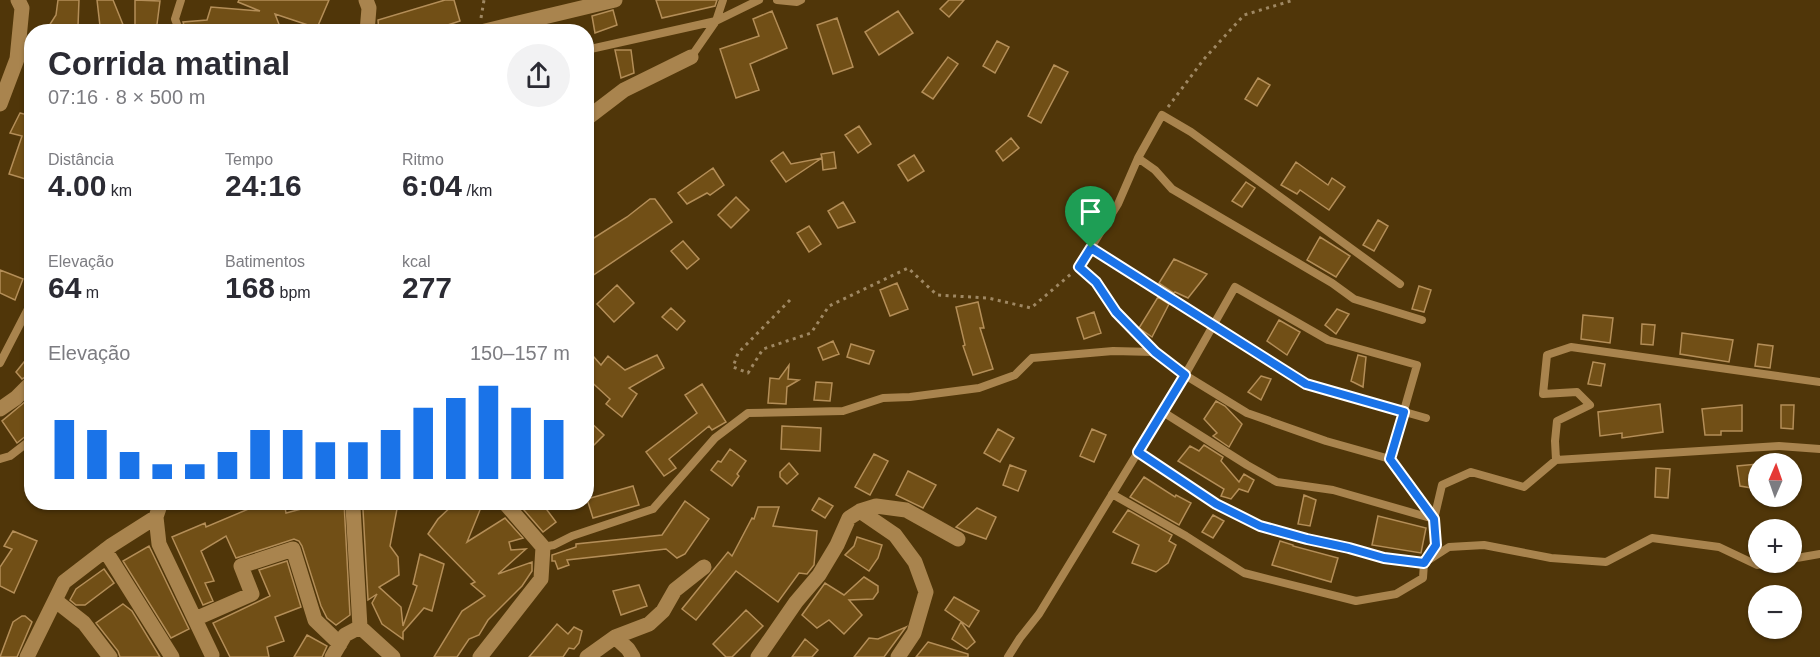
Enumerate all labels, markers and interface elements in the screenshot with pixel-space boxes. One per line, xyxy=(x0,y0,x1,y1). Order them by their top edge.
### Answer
button: share xyxy=(507,44,570,107)
text: Corrida matinal xyxy=(48,45,290,82)
text: 07:16 · 8 × 500 m xyxy=(48,86,205,108)
text: Distância xyxy=(48,151,114,168)
text: Tempo xyxy=(225,151,273,168)
text: Ritmo xyxy=(402,151,444,168)
text: 4.00 xyxy=(48,169,106,202)
text: 24:16 xyxy=(225,169,302,202)
text: 6:04 xyxy=(402,169,462,202)
text: km xyxy=(106,182,132,199)
text: /km xyxy=(462,182,492,199)
pin xyxy=(1065,186,1116,248)
icon: arrive xyxy=(1074,195,1107,228)
text: Elevação xyxy=(48,253,114,270)
text: Batimentos xyxy=(225,253,305,270)
text: kcal xyxy=(402,253,430,270)
text: 64 xyxy=(48,271,81,304)
text: 168 xyxy=(225,271,275,304)
text: 277 xyxy=(402,271,452,304)
text: m xyxy=(81,284,99,301)
text: bpm xyxy=(275,284,311,301)
text: Elevação xyxy=(48,342,130,364)
text: 150–157 m xyxy=(470,342,570,364)
north arrow xyxy=(1748,453,1802,507)
map controls xyxy=(1748,453,1802,639)
button: + xyxy=(1748,519,1802,573)
button: − xyxy=(1748,585,1802,639)

